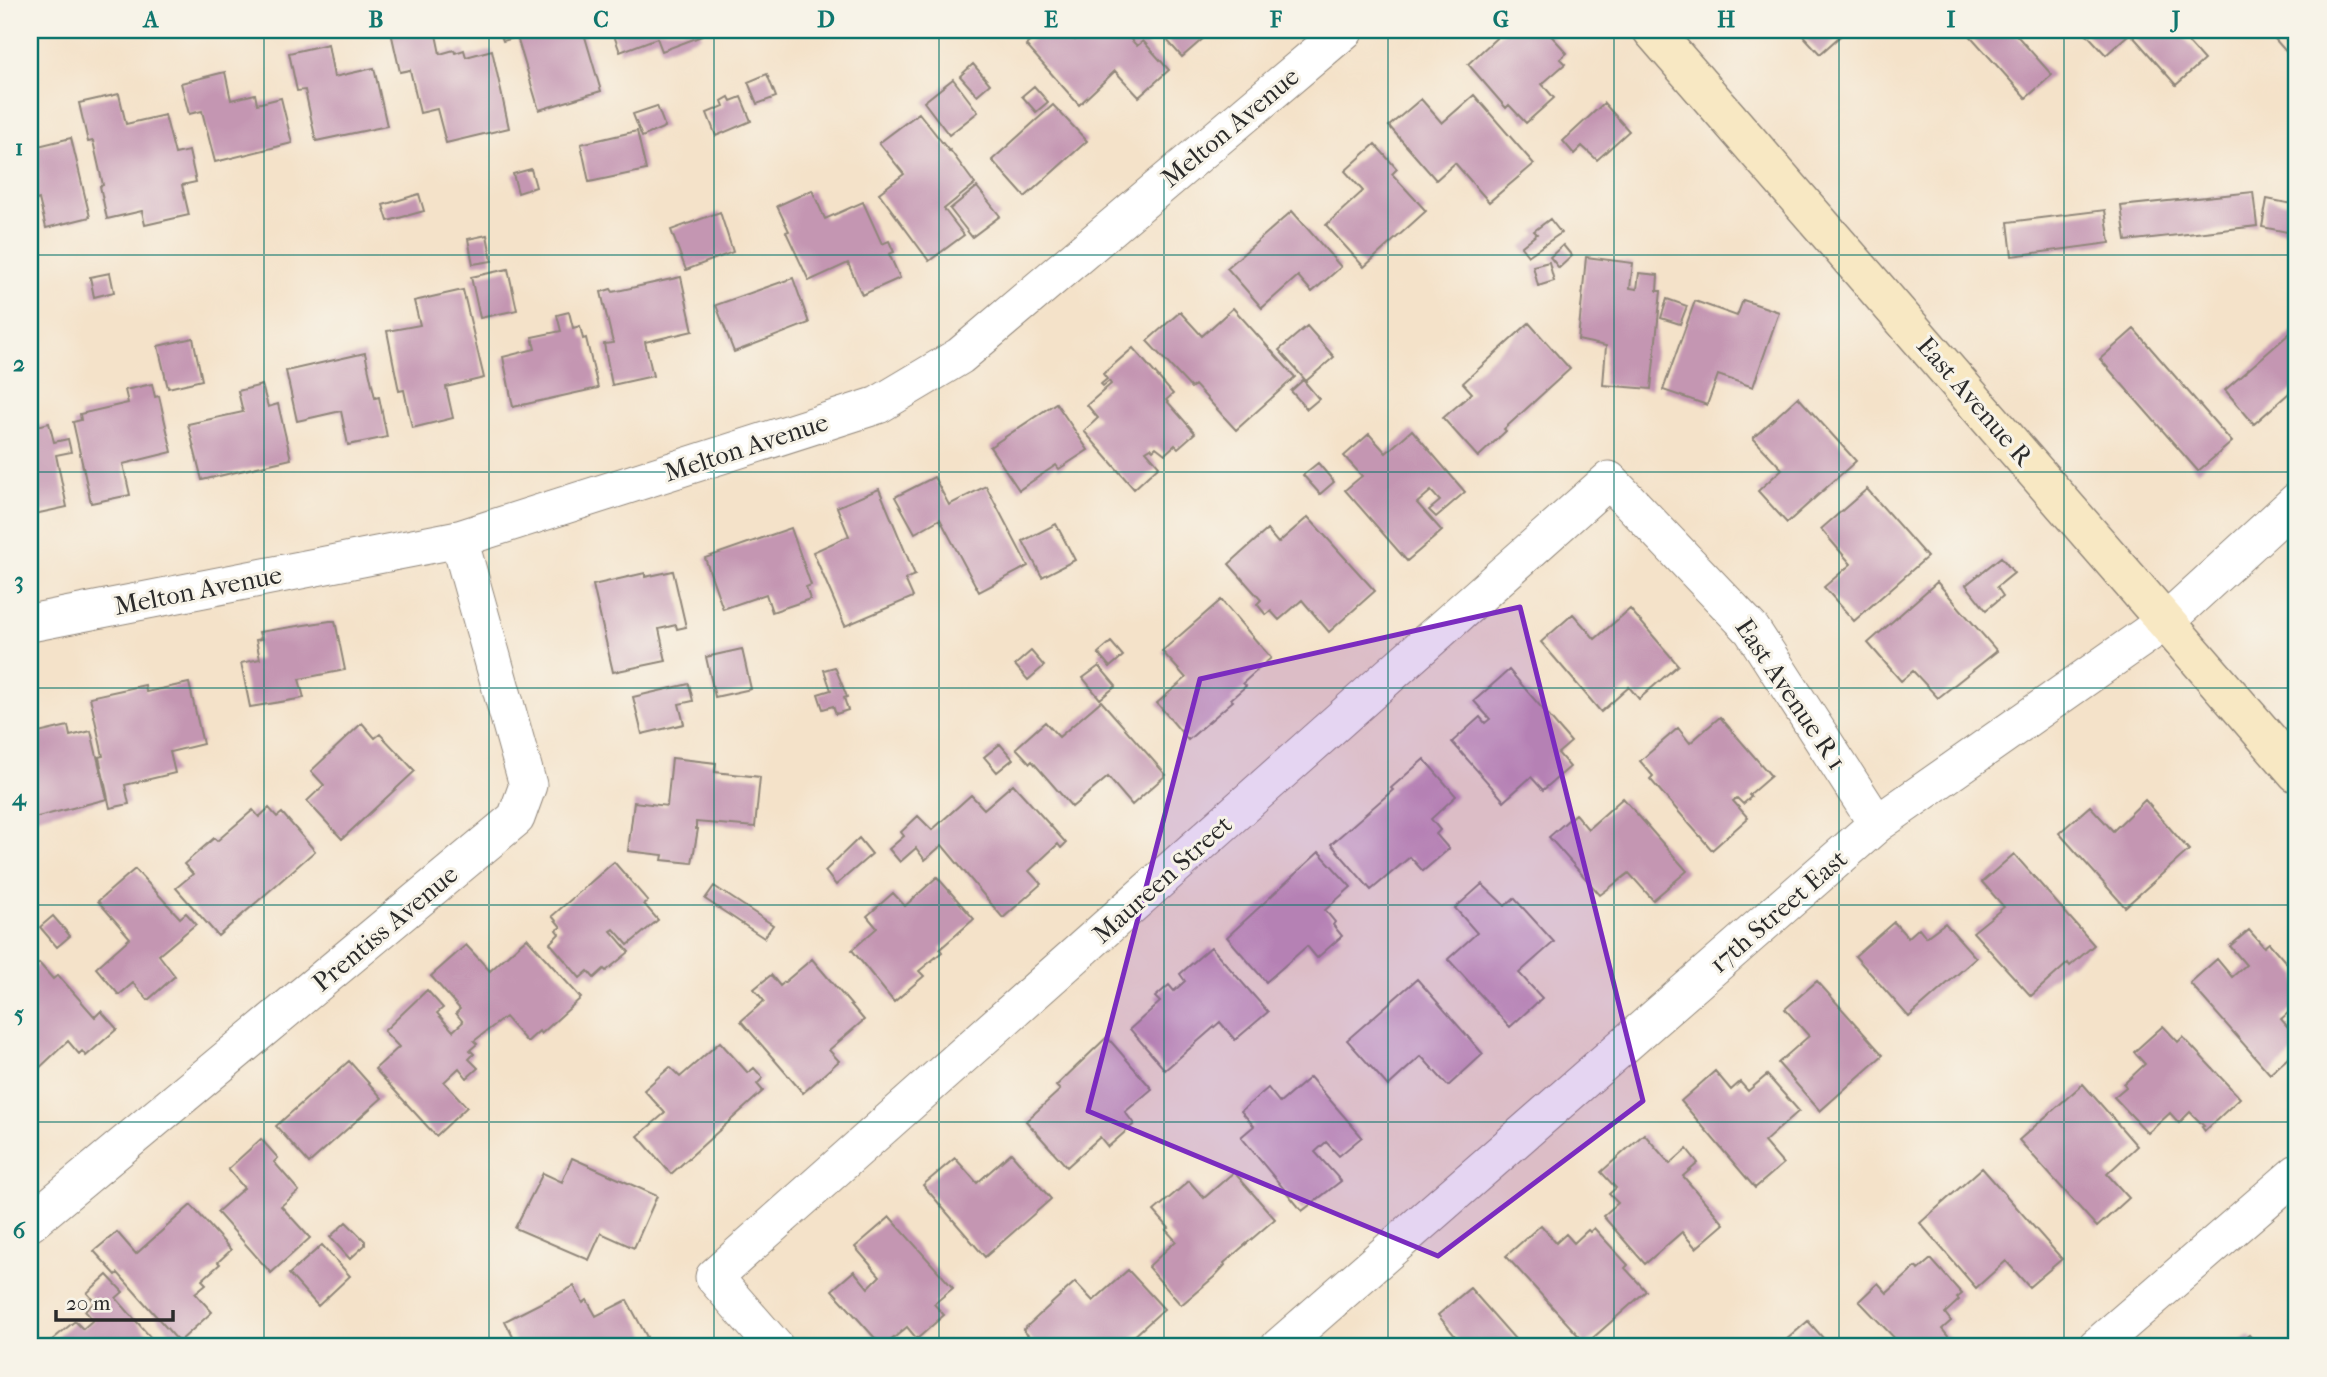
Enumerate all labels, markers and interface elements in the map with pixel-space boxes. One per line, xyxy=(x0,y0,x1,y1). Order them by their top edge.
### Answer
text: A xyxy=(142,6,160,33)
text: B xyxy=(369,6,384,33)
text: C xyxy=(593,6,609,33)
text: D xyxy=(817,6,835,33)
text: E xyxy=(1044,6,1058,33)
text: F xyxy=(1269,6,1283,33)
text: G xyxy=(1493,6,1509,33)
text: H xyxy=(1717,6,1735,33)
text: I xyxy=(1947,6,1956,33)
text: J xyxy=(2170,6,2181,33)
street label: Melton Avenue xyxy=(1155,61,1306,194)
text: 1 xyxy=(15,134,23,161)
street label: East Avenue R xyxy=(1910,331,2040,473)
text: 2 xyxy=(13,350,25,377)
street label: Melton Avenue xyxy=(660,406,832,489)
street label: Melton Avenue xyxy=(112,559,285,622)
text: 3 xyxy=(14,567,24,594)
street label: East Avenue R 1 xyxy=(1729,613,1853,776)
text: 4 xyxy=(11,784,27,811)
street label: Maureen Street xyxy=(1086,808,1239,950)
street label: 17th Street East xyxy=(1703,843,1854,980)
street label: Prentiss Avenue xyxy=(306,859,464,998)
text: 5 xyxy=(14,1000,24,1027)
text: 6 xyxy=(13,1217,26,1244)
scale bar xyxy=(56,1279,173,1323)
text: 20 m xyxy=(66,1291,111,1315)

